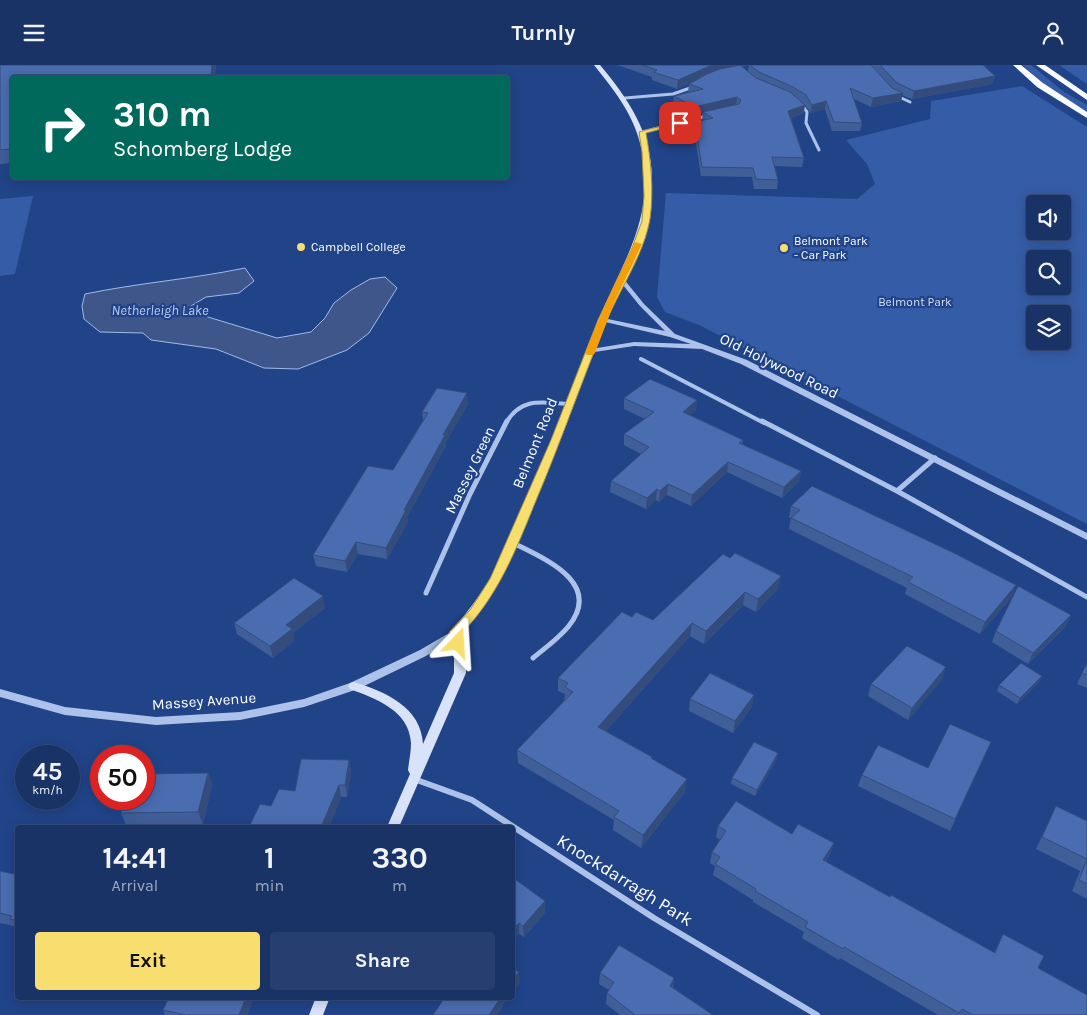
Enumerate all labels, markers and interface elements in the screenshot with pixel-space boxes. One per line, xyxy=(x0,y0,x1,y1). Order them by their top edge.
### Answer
icon: menu xyxy=(20,19,48,47)
icon: person xyxy=(1039,19,1067,47)
text: Turnly xyxy=(512,20,575,46)
text: 310 m xyxy=(113,94,211,135)
icon: right xyxy=(30,95,95,160)
pin xyxy=(659,102,701,144)
icon: arrive xyxy=(666,109,694,137)
text: Schomberg Lodge xyxy=(113,136,292,162)
map controls xyxy=(1026,195,1071,350)
button: sound xyxy=(1026,195,1071,240)
place label: Belmont Park - Car Park xyxy=(794,234,868,262)
place label: Campbell College xyxy=(311,240,406,254)
marker: Campbell College xyxy=(295,241,307,253)
marker: Belmont Park - Car Park xyxy=(778,242,790,254)
button: search xyxy=(1026,250,1071,295)
park label: Belmont Park xyxy=(878,295,952,309)
water label: Netherleigh Lake xyxy=(112,302,209,319)
button: layers xyxy=(1026,305,1071,350)
street label: Old Holywood Road xyxy=(717,329,841,403)
street label: Belmont Road xyxy=(509,395,561,491)
street label: Massey Green xyxy=(441,424,499,516)
position arrow xyxy=(431,616,483,668)
street label: Massey Avenue xyxy=(151,688,257,714)
speed limit sign: 50 xyxy=(90,745,155,810)
text: 45 xyxy=(33,757,62,786)
text: km/h xyxy=(32,783,63,797)
street label: Knockdarragh Park xyxy=(553,829,697,931)
text: 14:41 xyxy=(102,840,167,876)
text: 1 xyxy=(264,840,275,876)
text: 330 xyxy=(371,840,428,876)
text: Arrival xyxy=(111,876,158,895)
text: min xyxy=(255,876,284,895)
text: m xyxy=(392,876,407,895)
button: Exit xyxy=(35,932,260,990)
button: Share xyxy=(270,932,495,990)

